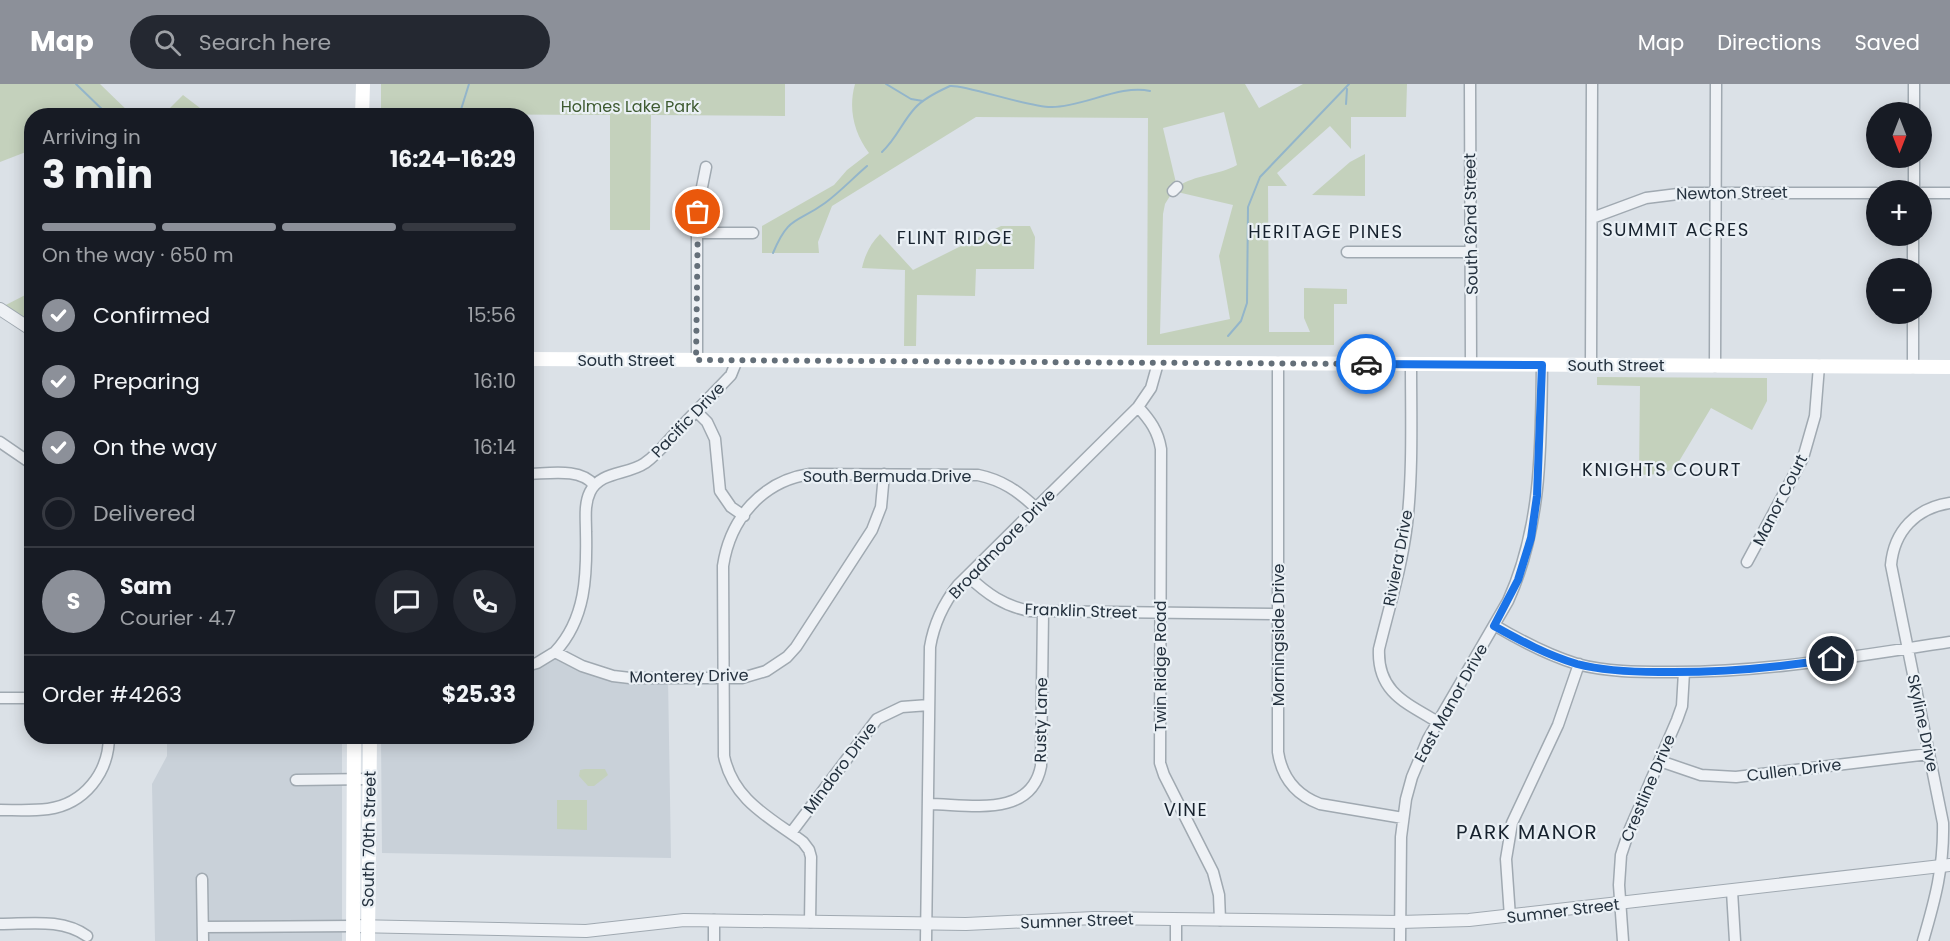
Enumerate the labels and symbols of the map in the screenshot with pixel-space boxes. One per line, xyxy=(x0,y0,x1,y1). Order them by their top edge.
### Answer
park label: Holmes Lake Park xyxy=(561,95,700,118)
north arrow xyxy=(1866,102,1932,168)
street label: South 62nd Street xyxy=(1458,153,1484,295)
street label: Newton Street xyxy=(1676,181,1788,205)
pin xyxy=(672,186,723,237)
district label: SUMMIT ACRES xyxy=(1602,217,1750,242)
district label: HERITAGE PINES xyxy=(1248,219,1404,244)
district label: FLINT RIDGE xyxy=(897,225,1013,250)
courier xyxy=(1336,334,1396,394)
street label: South Street xyxy=(577,349,675,372)
street label: South Street xyxy=(1567,354,1665,377)
street label: Pacific Drive xyxy=(646,377,730,463)
street label: Manor Court xyxy=(1747,450,1813,550)
district label: KNIGHTS COURT xyxy=(1582,457,1742,482)
street label: South Bermuda Drive xyxy=(803,465,971,488)
street label: Broadmoore Drive xyxy=(943,484,1061,604)
street label: Riviera Drive xyxy=(1377,508,1419,608)
street label: Morningside Drive xyxy=(1267,564,1290,706)
street label: Franklin Street xyxy=(1024,598,1138,624)
street label: Twin Ridge Road xyxy=(1149,600,1172,732)
pin xyxy=(1806,633,1857,684)
street label: East Manor Drive xyxy=(1409,639,1493,767)
street label: Monterey Drive xyxy=(629,663,749,689)
street label: Skyline Drive xyxy=(1901,672,1945,774)
street label: Rusty Lane xyxy=(1029,677,1053,763)
street label: Mindoro Drive xyxy=(798,717,882,819)
street label: Crestline Drive xyxy=(1615,731,1681,845)
street label: Cullen Drive xyxy=(1745,753,1843,787)
street label: South 70th Street xyxy=(356,771,382,907)
district label: VINE xyxy=(1164,797,1208,822)
district label: PARK MANOR xyxy=(1456,818,1598,846)
street label: Sumner Street xyxy=(1505,893,1621,929)
street label: Sumner Street xyxy=(1020,908,1134,934)

